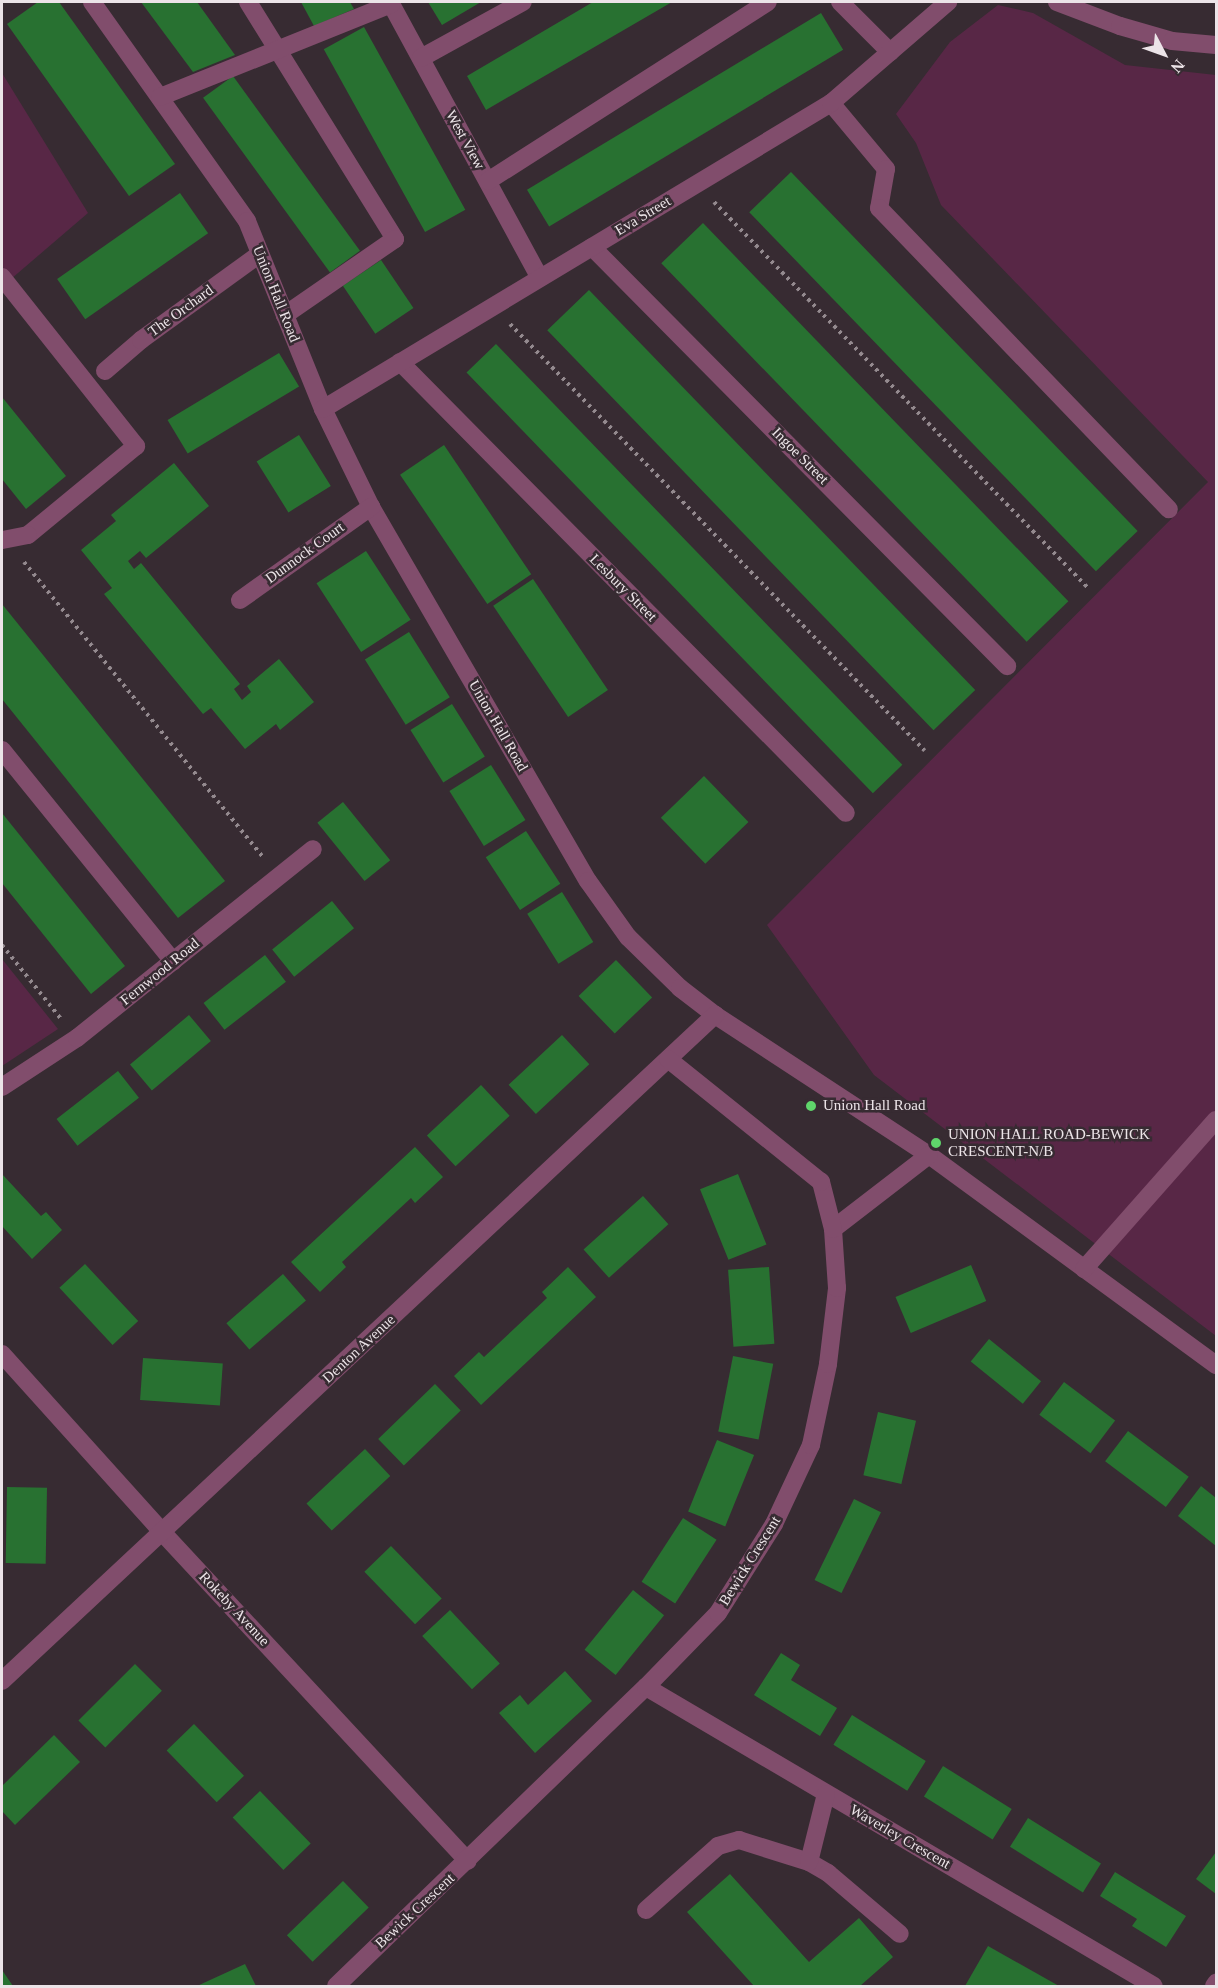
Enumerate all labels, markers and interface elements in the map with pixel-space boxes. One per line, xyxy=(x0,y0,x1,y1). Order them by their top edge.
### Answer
north arrow xyxy=(1134,24,1194,84)
text: N xyxy=(1168,56,1188,76)
street label: West View xyxy=(441,107,489,173)
street label: Eva Street xyxy=(612,192,674,240)
street label: Union Hall Road xyxy=(248,243,304,345)
street label: The Orchard xyxy=(145,281,217,341)
street label: Ingoe Street xyxy=(768,424,832,488)
street label: Dunnock Court xyxy=(262,518,348,588)
street label: Lesbury Street xyxy=(586,551,660,625)
street label: Union Hall Road xyxy=(465,677,531,775)
street label: Fernwood Road xyxy=(117,935,203,1009)
place label: Union Hall Road xyxy=(823,1097,925,1115)
marker: Union Hall Road xyxy=(804,1099,818,1113)
place label: UNION HALL ROAD-BEWICK CRESCENT-N/B xyxy=(948,1125,1150,1160)
marker: UNION HALL ROAD-BEWICK CRESCENT-N/B xyxy=(929,1136,943,1150)
street label: Denton Avenue xyxy=(319,1311,399,1387)
street label: Bewick Crescent xyxy=(715,1513,785,1609)
street label: Rokeby Avenue xyxy=(195,1568,273,1650)
street label: Waverley Crescent xyxy=(846,1801,954,1873)
street label: Bewick Crescent xyxy=(372,1870,458,1952)

